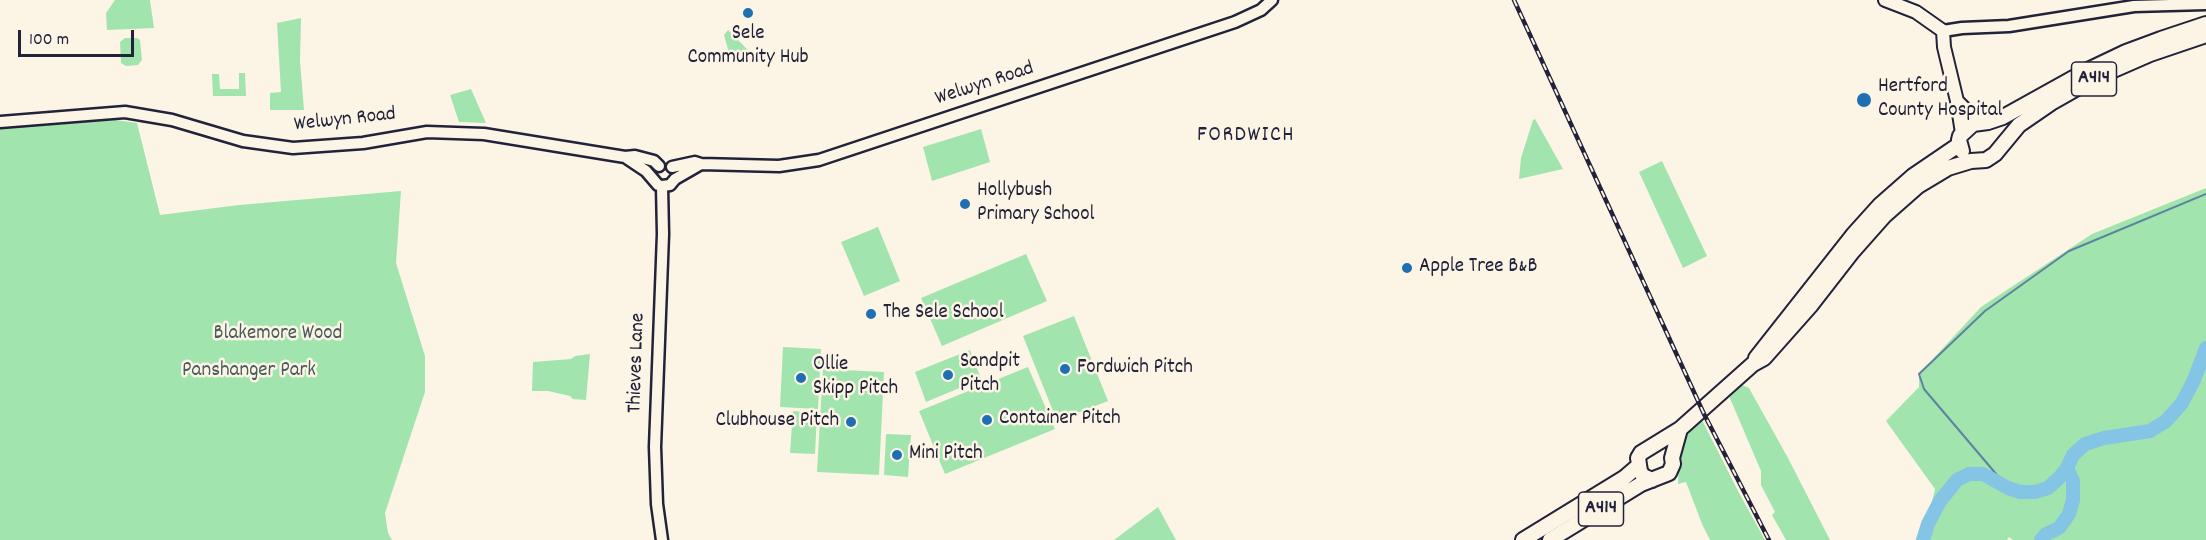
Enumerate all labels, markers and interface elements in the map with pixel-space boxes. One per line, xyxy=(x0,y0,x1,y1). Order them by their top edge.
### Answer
marker: Sele Community Hub xyxy=(741,6,755,20)
scale bar xyxy=(21,18,136,56)
place label: Sele Community Hub xyxy=(687,22,809,72)
text: 100 m xyxy=(29,28,69,53)
street label: Welwyn Road xyxy=(933,57,1037,113)
road number: A414 xyxy=(2072,62,2116,96)
place label: Hertford County Hospital xyxy=(1878,75,2003,125)
marker: Hertford County Hospital xyxy=(1855,91,1873,109)
street label: Welwyn Road xyxy=(293,103,397,139)
district label: FORDWICH xyxy=(1197,124,1295,150)
place label: Hollybush Primary School xyxy=(977,179,1095,229)
marker: Hollybush Primary School xyxy=(958,197,972,211)
place label: Apple Tree B&B xyxy=(1419,255,1538,281)
marker: Apple Tree B&B xyxy=(1400,261,1414,275)
place label: The Sele School xyxy=(883,301,1004,327)
marker: The Sele School xyxy=(864,307,878,321)
street label: Thieves Lane xyxy=(624,313,652,413)
park label: Blakemore Wood xyxy=(214,322,342,348)
place label: Sandpit Pitch xyxy=(960,350,1020,400)
place label: Ollie Skipp Pitch xyxy=(813,353,898,403)
place label: Fordwich Pitch xyxy=(1077,356,1193,382)
park label: Panshanger Park xyxy=(182,359,316,385)
marker: Fordwich Pitch xyxy=(1058,362,1072,376)
marker: Sandpit Pitch xyxy=(941,368,955,382)
marker: Ollie Skipp Pitch xyxy=(794,371,808,385)
place label: Container Pitch xyxy=(999,407,1121,433)
place label: Clubhouse Pitch xyxy=(715,409,839,435)
marker: Container Pitch xyxy=(980,413,994,427)
marker: Clubhouse Pitch xyxy=(844,415,858,429)
place label: Mini Pitch xyxy=(909,442,983,468)
marker: Mini Pitch xyxy=(890,448,904,462)
road number: A414 xyxy=(1578,492,1624,526)

